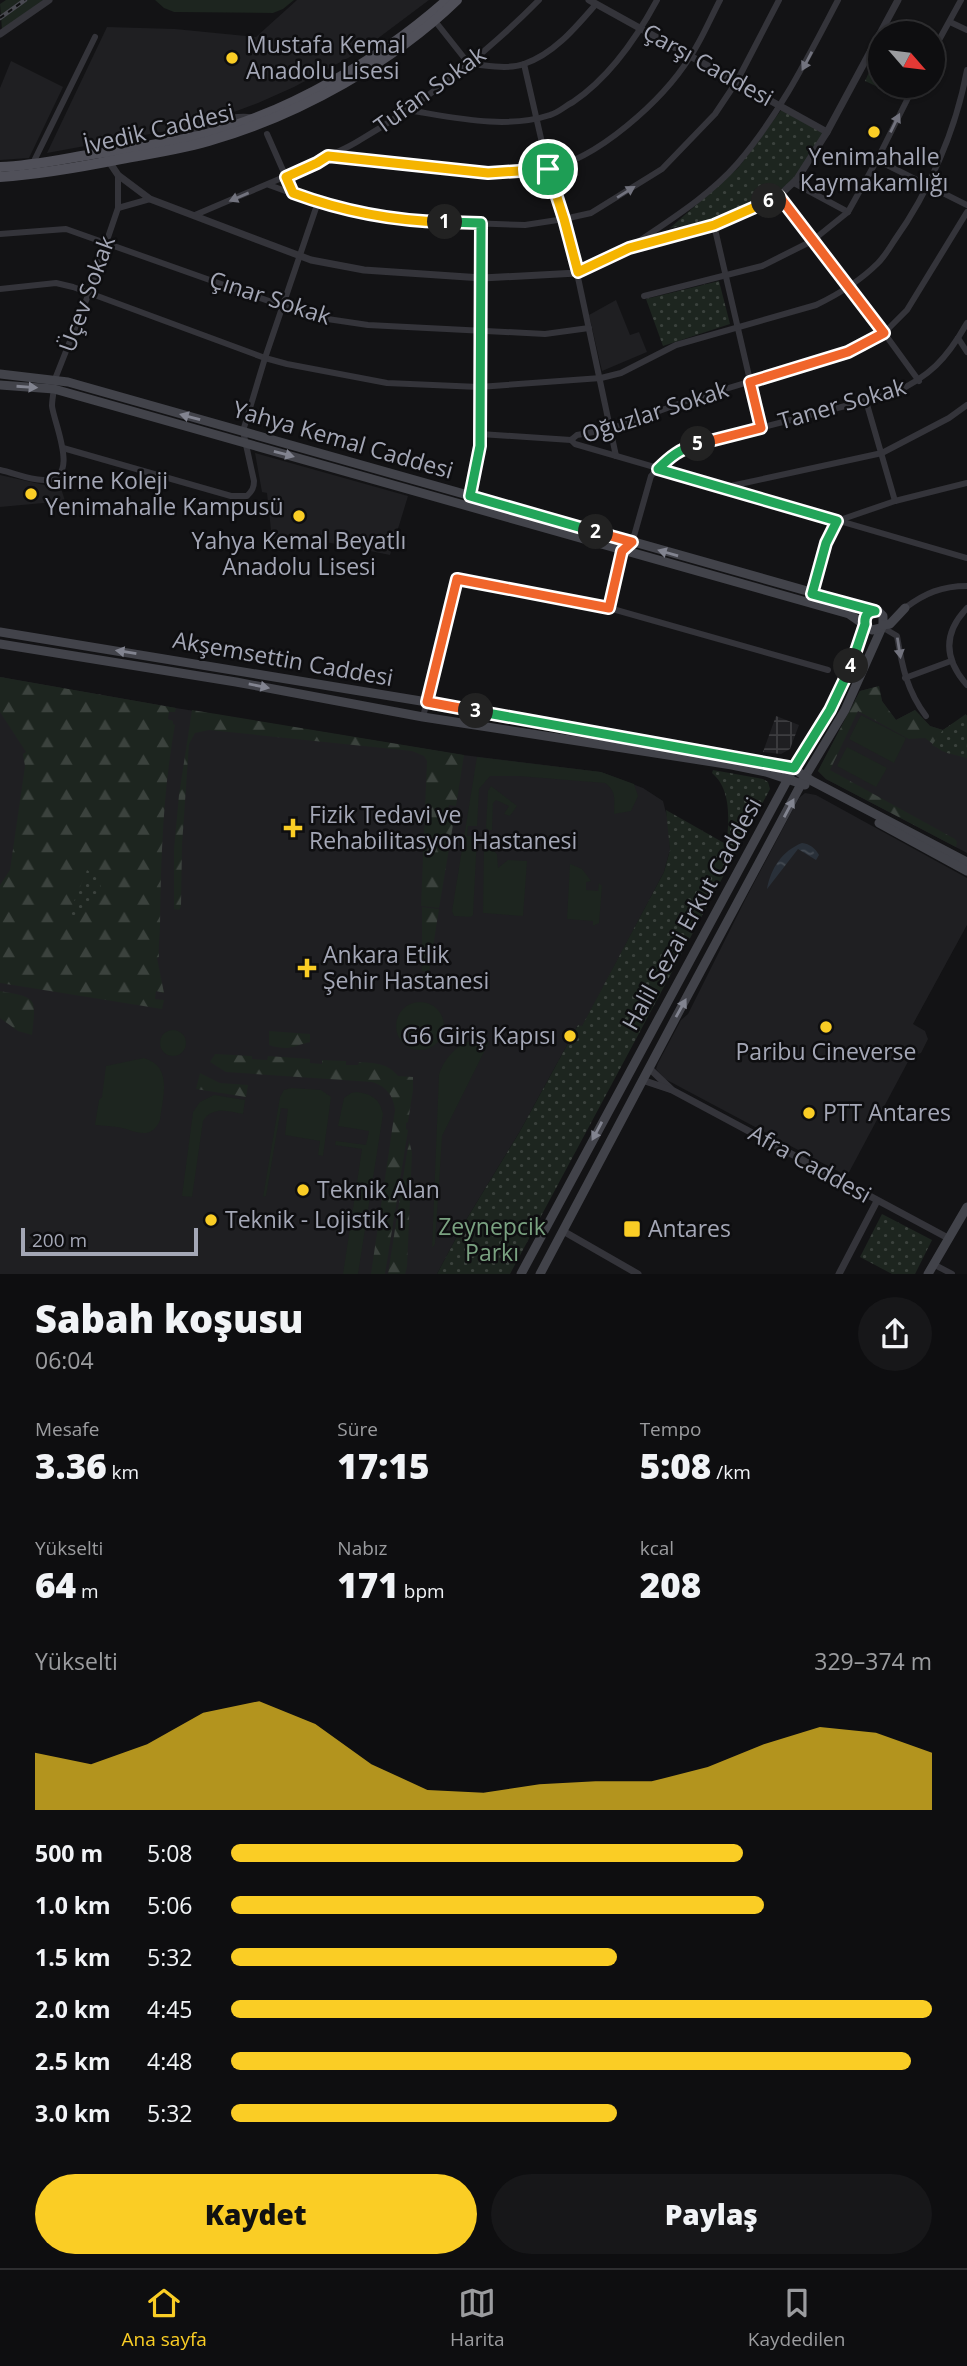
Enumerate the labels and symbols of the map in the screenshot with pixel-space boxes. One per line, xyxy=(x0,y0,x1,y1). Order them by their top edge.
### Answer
street label: Çarşı Caddesi xyxy=(638,15,779,113)
north arrow xyxy=(868,21,945,98)
place label: Mustafa Kemal Anadolu Lisesi xyxy=(246,28,406,86)
street label: Tufan Sokak xyxy=(367,38,492,141)
marker: Mustafa Kemal Anadolu Lisesi xyxy=(224,50,240,66)
one-way arrow xyxy=(801,51,813,71)
street label: İvedik Caddesi xyxy=(80,95,237,161)
one-way arrow xyxy=(890,113,901,133)
marker: Yenimahalle Kaymakamlığı xyxy=(866,124,882,140)
pin xyxy=(518,139,578,199)
place label: Yenimahalle Kaymakamlığı xyxy=(800,140,948,198)
pin: 6 xyxy=(752,184,786,218)
one-way arrow xyxy=(616,185,635,198)
one-way arrow xyxy=(229,192,250,203)
pin: 1 xyxy=(428,204,462,240)
street label: Üçev Sokak xyxy=(50,231,122,356)
street label: Çınar Sokak xyxy=(205,262,335,332)
street label: Taner Sokak xyxy=(774,370,909,437)
street label: Oğuzlar Sokak xyxy=(577,372,732,450)
one-way arrow xyxy=(16,382,38,393)
street label: Yahya Kemal Caddesi xyxy=(229,392,457,486)
one-way arrow xyxy=(179,411,201,422)
pin: 5 xyxy=(680,426,716,462)
one-way arrow xyxy=(274,449,296,460)
place label: Girne Koleji Yenimahalle Kampusü xyxy=(45,464,284,522)
marker: Girne Koleji Yenimahalle Kampusü xyxy=(23,486,39,502)
marker: Yahya Kemal Beyatlı Anadolu Lisesi xyxy=(291,508,307,524)
pin: 2 xyxy=(578,514,614,550)
place label: Yahya Kemal Beyatlı Anadolu Lisesi xyxy=(192,524,406,582)
one-way arrow xyxy=(657,547,678,557)
street label: Akşemsettin Caddesi xyxy=(171,623,396,693)
one-way arrow xyxy=(894,637,905,659)
one-way arrow xyxy=(115,646,137,657)
pin: 4 xyxy=(834,648,868,684)
one-way arrow xyxy=(248,681,270,692)
pin: 3 xyxy=(458,694,494,728)
street label: Halil Sezai Erkut Caddesi xyxy=(614,791,769,1036)
place label: Fizik Tedavi ve Rehabilitasyon Hastanesi xyxy=(309,798,577,856)
one-way arrow xyxy=(783,798,795,818)
marker: Fizik Tedavi ve Rehabilitasyon Hastanesi xyxy=(283,818,303,838)
place label: Ankara Etlik Şehir Hastanesi xyxy=(323,938,489,996)
marker: Ankara Etlik Şehir Hastanesi xyxy=(297,958,317,978)
one-way arrow xyxy=(675,998,687,1018)
place label: G6 Giriş Kapısı xyxy=(402,1019,556,1051)
marker: Paribu Cineverse xyxy=(818,1019,834,1035)
marker: G6 Giriş Kapısı xyxy=(562,1028,578,1044)
place label: Paribu Cineverse xyxy=(736,1035,916,1067)
place label: PTT Antares xyxy=(823,1096,951,1128)
marker: PTT Antares xyxy=(801,1105,817,1121)
street label: Afra Caddesi xyxy=(743,1116,878,1210)
one-way arrow xyxy=(591,1121,603,1141)
place label: Teknik Alan xyxy=(317,1173,440,1205)
marker: Teknik Alan xyxy=(295,1182,311,1198)
place label: Teknik - Lojistik 1 xyxy=(225,1203,408,1235)
park label: Zeynepcik Parkı xyxy=(438,1210,546,1268)
marker: Teknik - Lojistik 1 xyxy=(203,1212,219,1228)
place label: Antares xyxy=(648,1212,731,1244)
marker: Antares xyxy=(622,1219,642,1239)
scale bar xyxy=(21,1225,198,1257)

